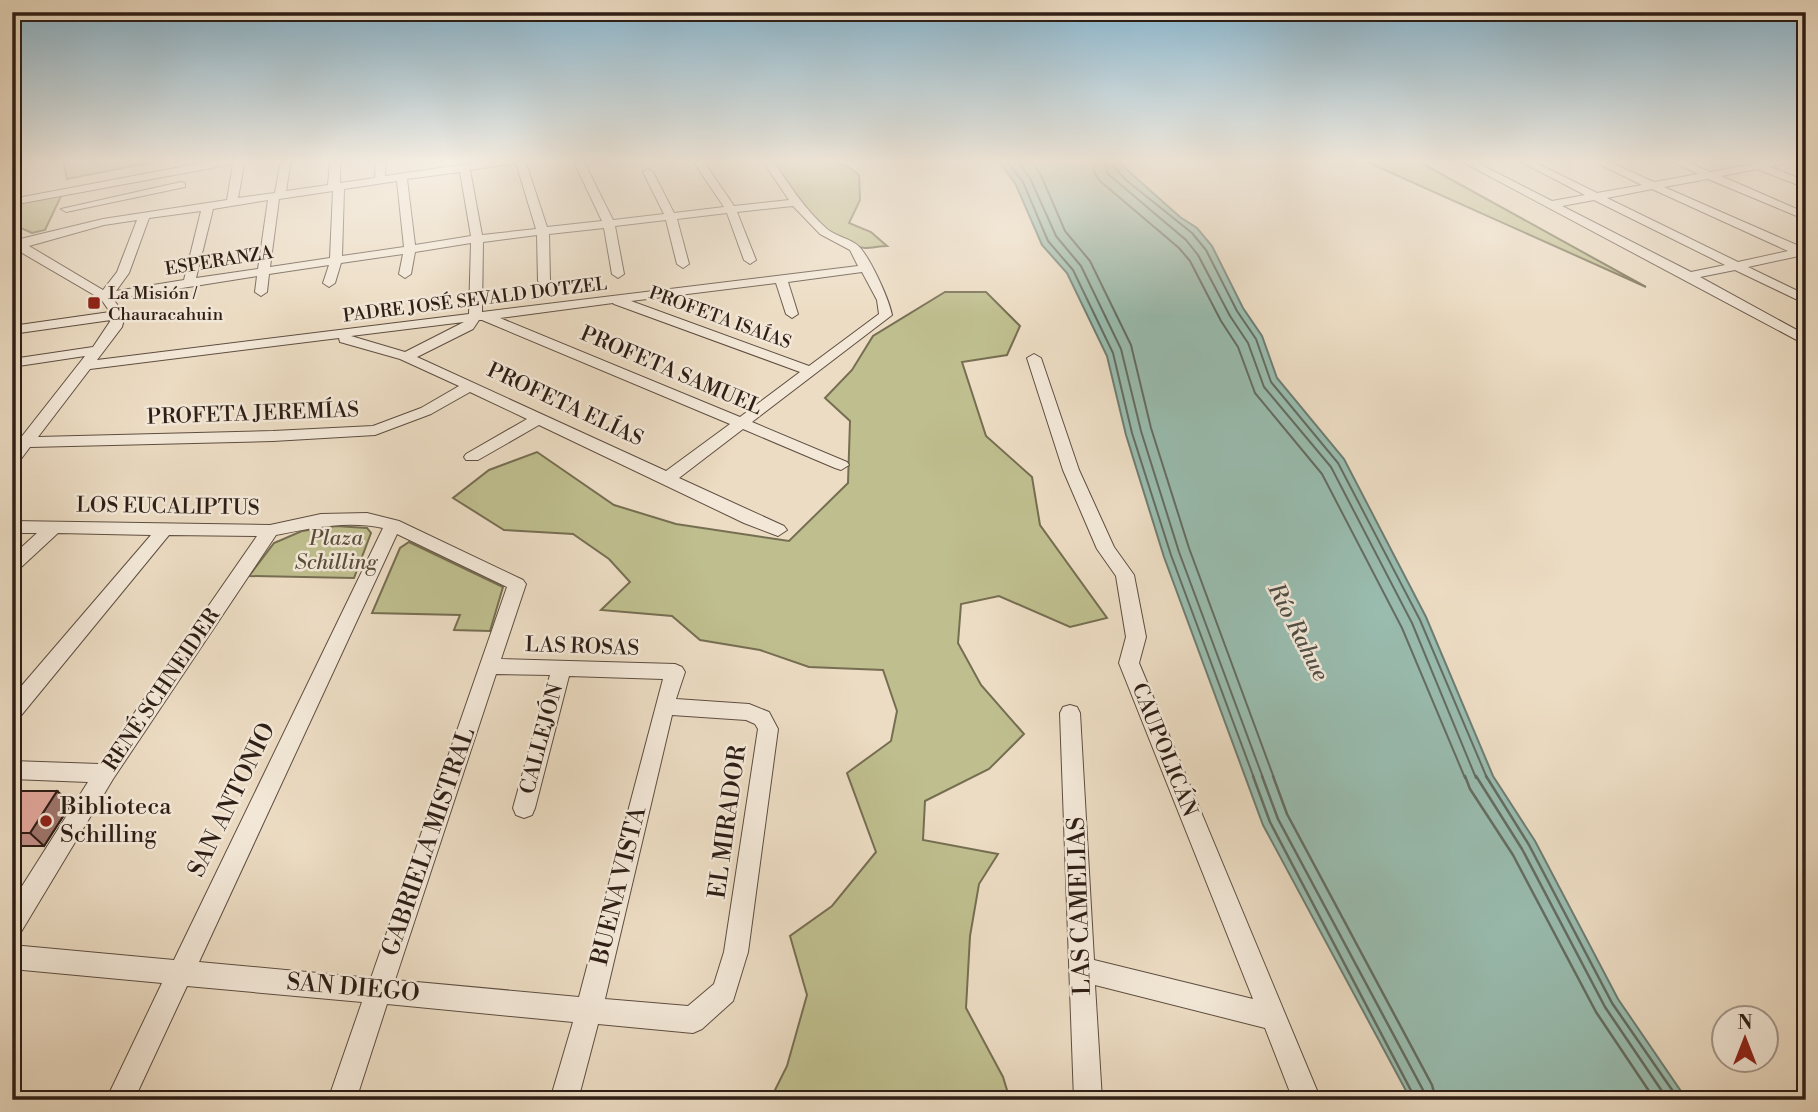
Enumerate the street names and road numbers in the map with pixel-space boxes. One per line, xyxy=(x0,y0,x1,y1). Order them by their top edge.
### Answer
street label: ESPERANZA xyxy=(163,241,275,281)
street label: PADRE JOSÉ SEVALD DOTZEL xyxy=(342,272,608,328)
street label: PROFETA ISAÍAS xyxy=(646,282,794,354)
street label: PROFETA SAMUEL xyxy=(576,321,766,421)
street label: PROFETA ELÍAS xyxy=(483,356,648,453)
street label: PROFETA JEREMÍAS xyxy=(146,395,360,431)
street label: LOS EUCALIPTUS xyxy=(76,492,260,522)
street label: RENÉ SCHNEIDER xyxy=(96,602,226,776)
street label: LAS ROSAS xyxy=(524,632,640,662)
street label: CAUPOLICÁN xyxy=(1125,679,1205,821)
street label: CALLEJÓN xyxy=(512,680,569,797)
street label: SAN ANTONIO xyxy=(182,718,282,882)
street label: GABRIELA MISTRAL xyxy=(376,724,482,960)
street label: EL MIRADOR xyxy=(702,742,754,901)
street label: BUENA VISTA xyxy=(585,803,653,969)
street label: LAS CAMELIAS xyxy=(1062,816,1098,996)
street label: SAN DIEGO xyxy=(285,967,421,1009)

